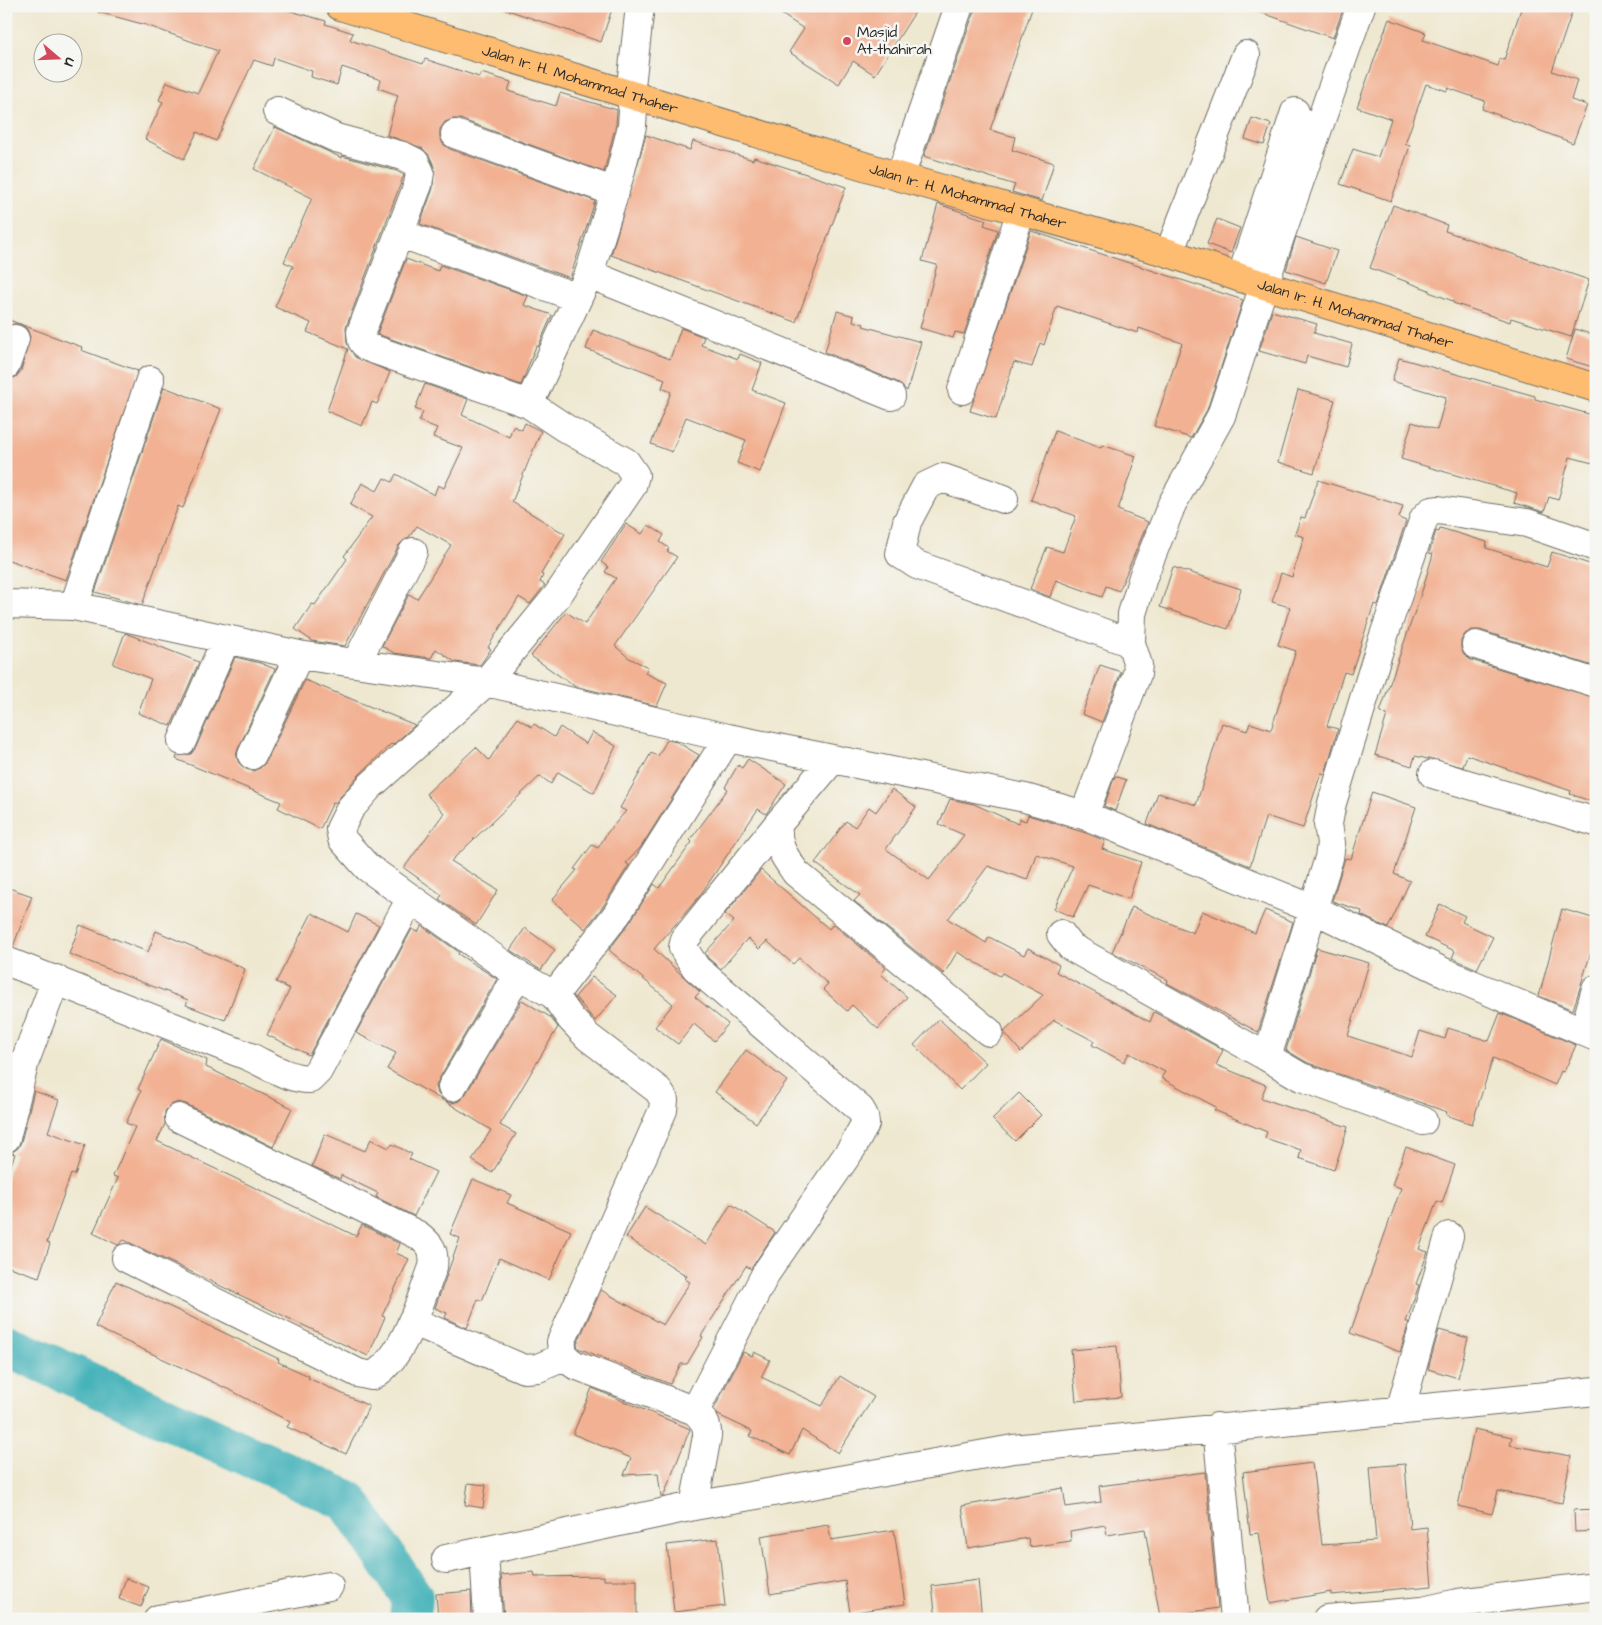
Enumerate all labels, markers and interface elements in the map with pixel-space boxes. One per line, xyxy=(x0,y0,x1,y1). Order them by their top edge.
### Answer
place label: Masjid At-thahirah xyxy=(857,22,932,60)
north arrow xyxy=(32,32,82,82)
marker: Masjid At-thahirah xyxy=(841,35,853,47)
street label: Jalan Ir. H. Mohammad Thaher xyxy=(479,39,681,119)
text: U xyxy=(59,55,80,69)
street label: Jalan Ir. H. Mohammad Thaher xyxy=(867,158,1069,234)
street label: Jalan Ir. H. Mohammad Thaher xyxy=(1255,273,1456,354)

